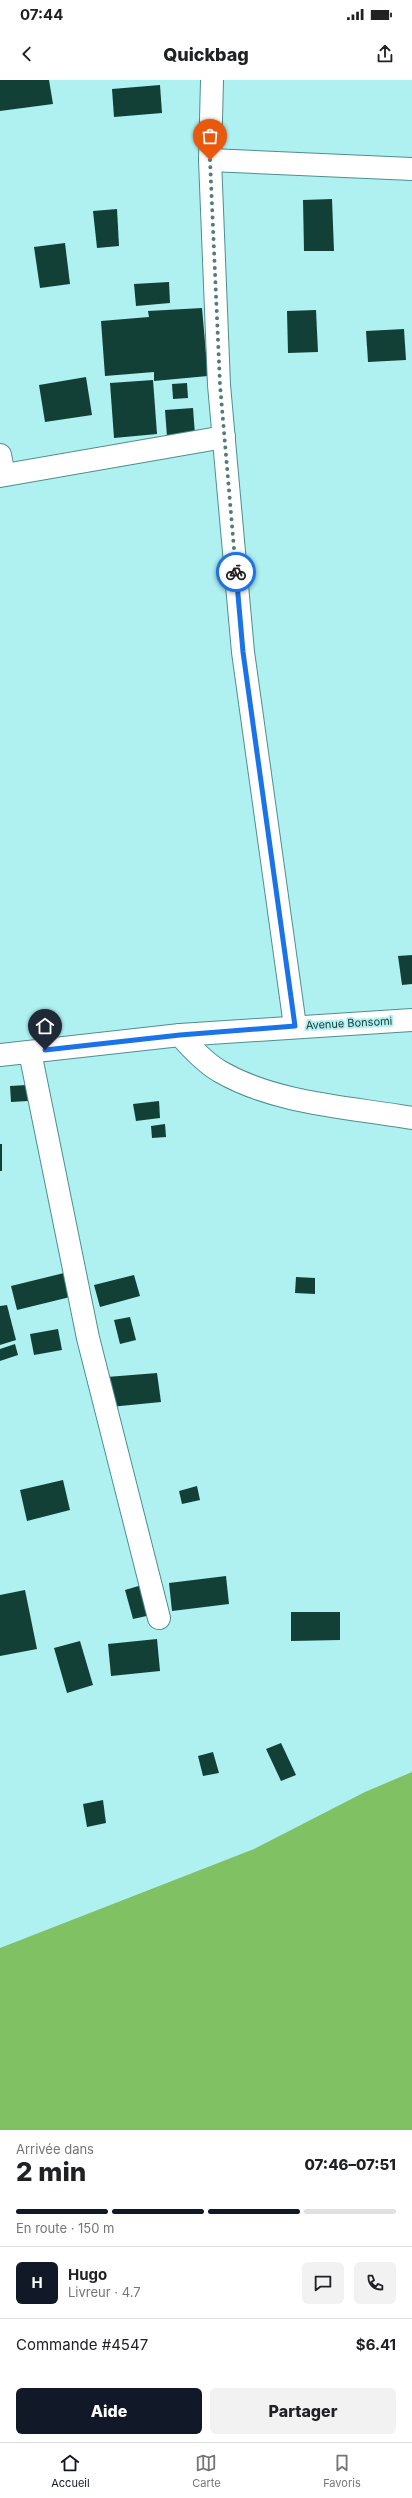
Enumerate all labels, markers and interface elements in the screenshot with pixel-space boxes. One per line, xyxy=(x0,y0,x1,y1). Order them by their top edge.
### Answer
text: 07:44 xyxy=(20,5,63,24)
icon: back xyxy=(16,43,38,65)
icon: share xyxy=(374,43,396,65)
text: Quickbag xyxy=(163,44,249,65)
pin xyxy=(193,119,227,160)
icon: bag xyxy=(199,125,221,147)
courier xyxy=(216,552,256,592)
icon: bike xyxy=(225,561,247,583)
pin xyxy=(28,1009,62,1050)
street label: Avenue Bonsomi xyxy=(305,1014,393,1032)
icon: home xyxy=(34,1015,56,1037)
text: Arrivée dans xyxy=(16,2141,94,2157)
text: 07:46–07:51 xyxy=(304,2155,396,2174)
text: 2 min xyxy=(16,2156,86,2187)
text: En route · 150 m xyxy=(16,2220,115,2236)
button: chat xyxy=(302,2262,344,2304)
button: phone xyxy=(354,2262,396,2304)
text: Hugo xyxy=(68,2265,107,2284)
text: H xyxy=(31,2273,43,2292)
text: Livreur · 4.7 xyxy=(68,2284,141,2300)
text: Commande #4547 xyxy=(16,2335,148,2354)
text: $6.41 xyxy=(356,2335,396,2354)
button: Aide xyxy=(16,2388,202,2434)
button: Partager xyxy=(210,2388,396,2434)
tab: Accueil xyxy=(51,2452,90,2490)
tab: Carte xyxy=(192,2452,221,2490)
tab: Favoris xyxy=(323,2452,361,2490)

